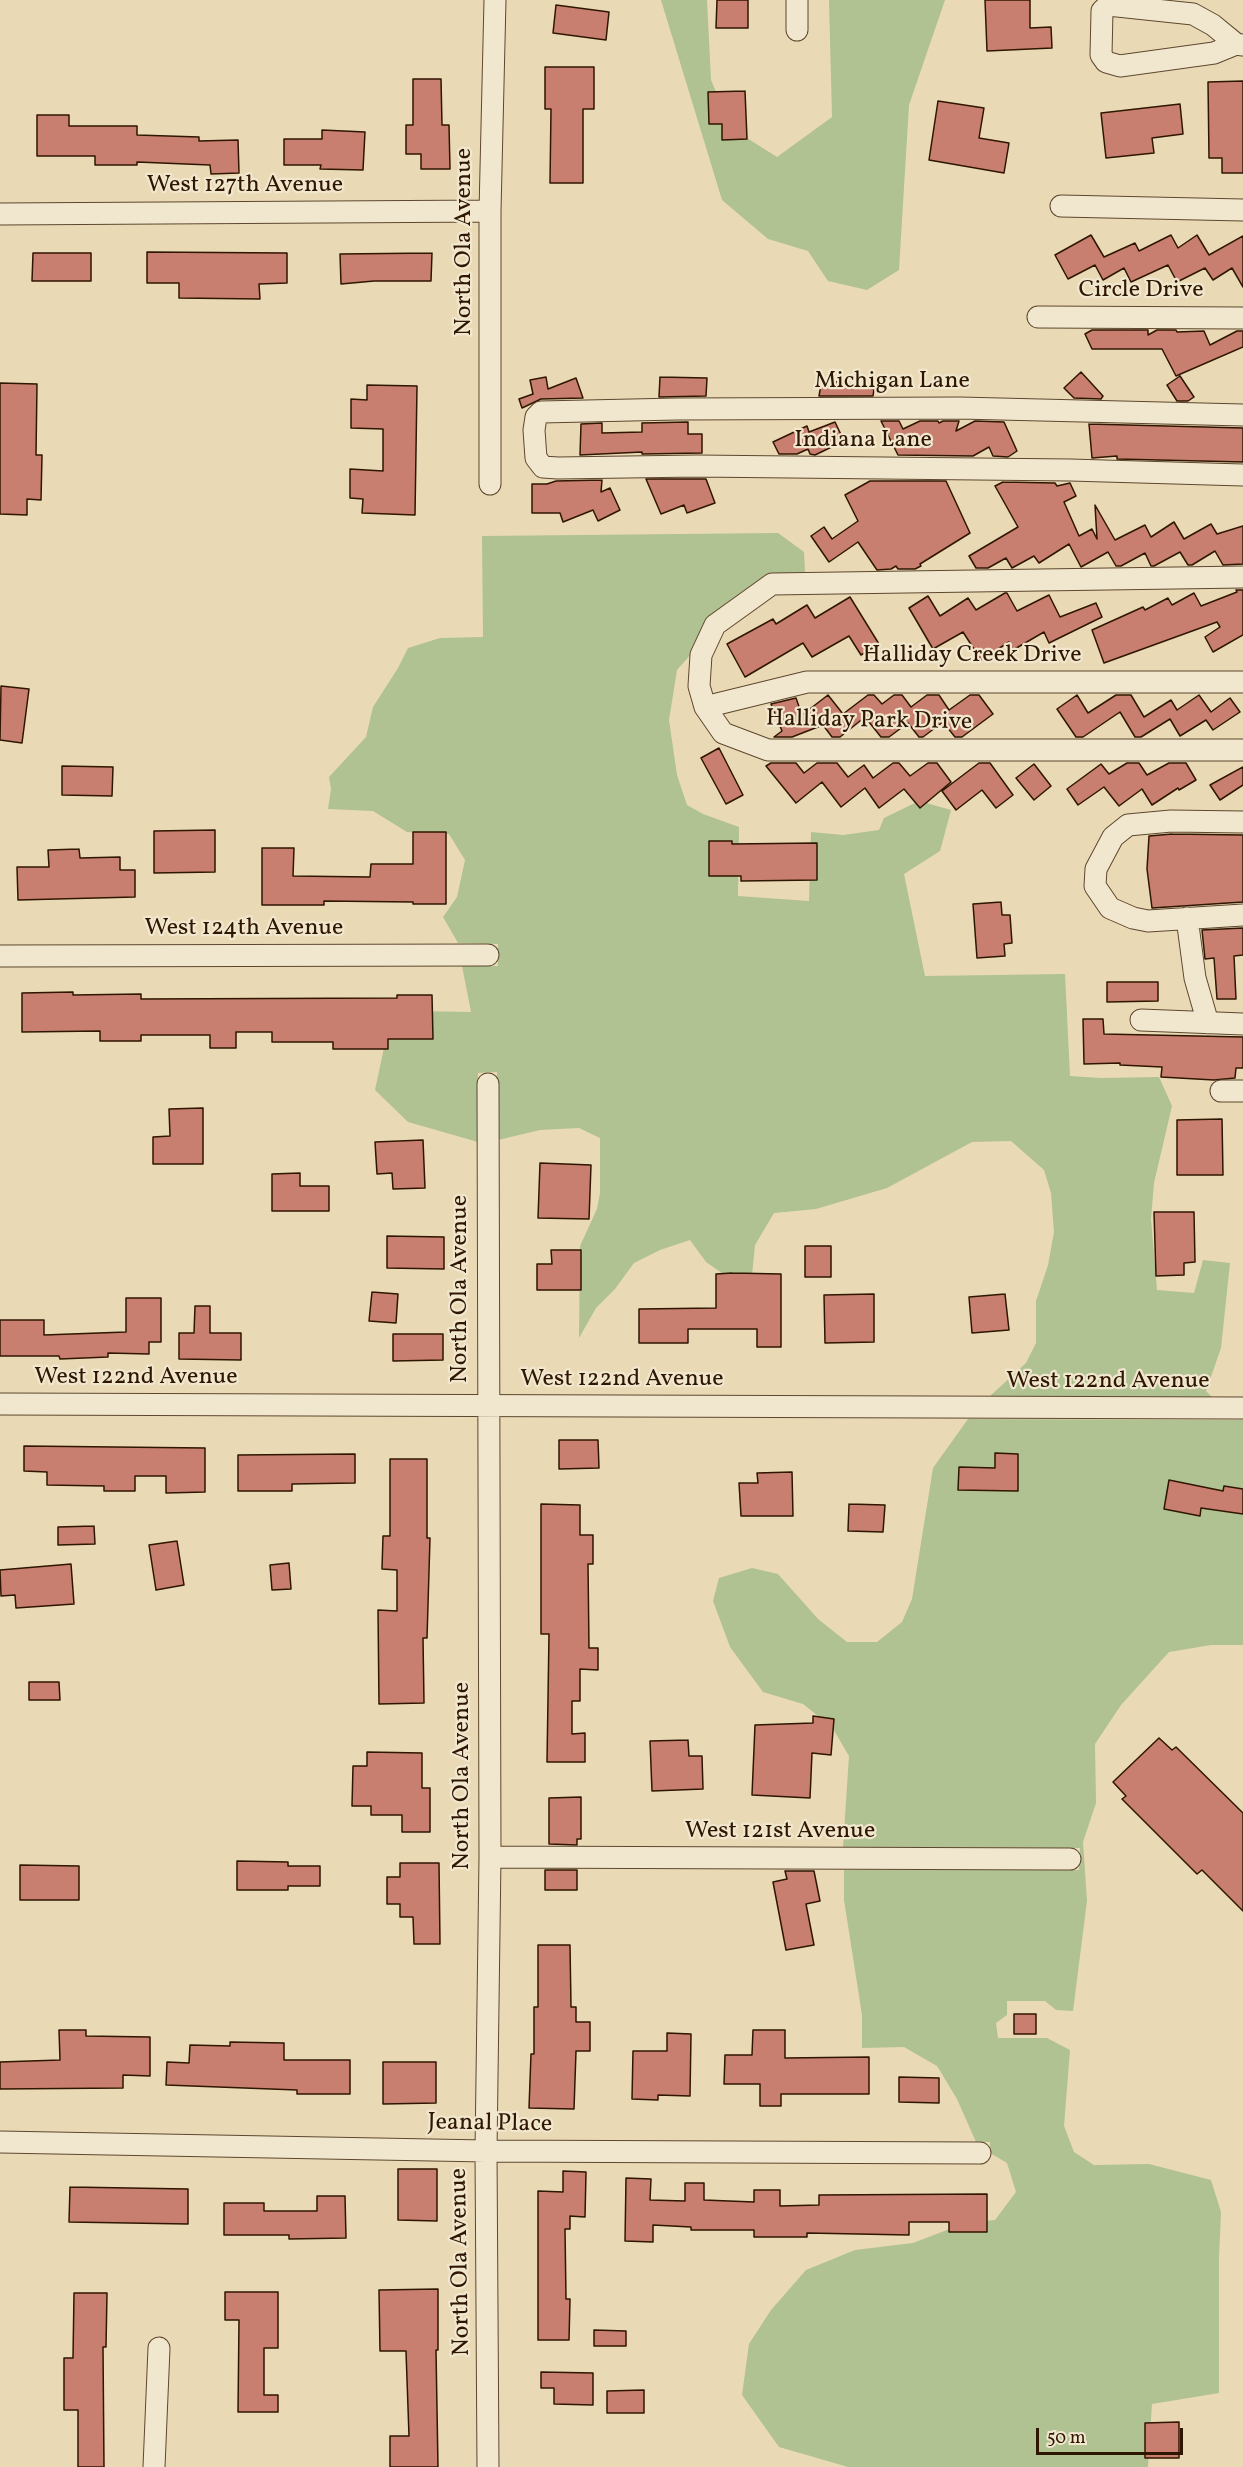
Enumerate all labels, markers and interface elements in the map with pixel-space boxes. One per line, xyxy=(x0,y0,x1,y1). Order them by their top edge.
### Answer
street label: North Ola Avenue xyxy=(452,148,480,336)
street label: West 127th Avenue xyxy=(147,173,343,201)
street label: Circle Drive xyxy=(1078,278,1204,306)
street label: Michigan Lane xyxy=(814,369,970,397)
street label: Indiana Lane xyxy=(794,428,932,456)
street label: Halliday Creek Drive xyxy=(862,643,1082,671)
street label: Halliday Park Drive xyxy=(765,706,973,738)
street label: West 124th Avenue xyxy=(145,916,343,944)
street label: North Ola Avenue xyxy=(448,1195,476,1383)
street label: West 122nd Avenue xyxy=(34,1365,238,1393)
street label: West 122nd Avenue xyxy=(520,1367,724,1395)
street label: West 122nd Avenue xyxy=(1006,1369,1210,1397)
street label: North Ola Avenue xyxy=(450,1682,478,1870)
street label: West 121st Avenue xyxy=(685,1819,875,1847)
street label: Jeanal Place xyxy=(427,2110,553,2140)
street label: North Ola Avenue xyxy=(446,2168,478,2356)
scale bar xyxy=(1039,2416,1186,2454)
text: 50 m xyxy=(1047,2426,1086,2451)

